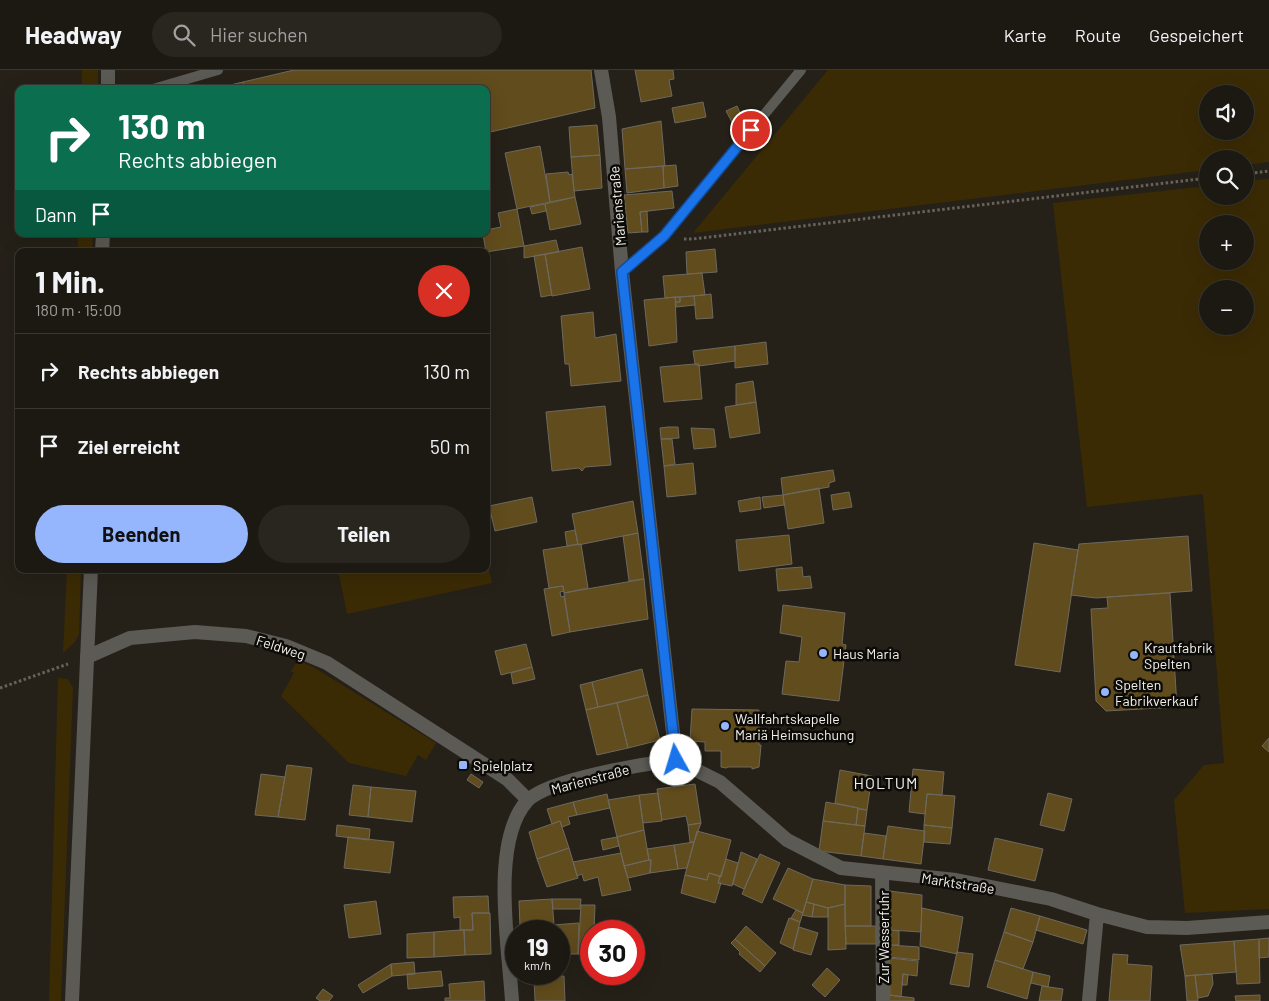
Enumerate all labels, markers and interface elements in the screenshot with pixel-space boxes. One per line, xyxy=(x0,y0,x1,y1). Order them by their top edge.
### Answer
search box xyxy=(152,12,502,57)
text: Headway xyxy=(25,20,122,49)
icon: search xyxy=(170,21,198,49)
text: Hier suchen xyxy=(210,23,308,46)
text: Karte xyxy=(1004,24,1047,46)
text: Route xyxy=(1075,24,1121,46)
text: Gespeichert xyxy=(1149,24,1244,46)
map controls xyxy=(1199,85,1254,335)
button: sound xyxy=(1199,85,1254,140)
text: 130 m xyxy=(118,104,205,146)
icon: right xyxy=(35,105,100,170)
pin xyxy=(730,109,772,151)
icon: arrive xyxy=(737,116,765,144)
text: Rechts abbiegen xyxy=(118,146,277,172)
button: search xyxy=(1199,150,1254,205)
street label: Marienstraße xyxy=(605,165,629,247)
icon: arrive xyxy=(87,200,115,228)
text: Dann xyxy=(35,203,77,226)
button: + xyxy=(1199,215,1254,270)
text: 1 Min. xyxy=(35,263,105,299)
button: close xyxy=(418,265,470,317)
button: − xyxy=(1199,280,1254,335)
text: 180 m · 15:00 xyxy=(35,300,122,319)
icon: right xyxy=(35,357,63,385)
text: Rechts abbiegen xyxy=(78,360,219,383)
text: 130 m xyxy=(423,360,470,383)
icon: arrive xyxy=(35,432,63,460)
text: Ziel erreicht xyxy=(78,435,180,458)
text: 50 m xyxy=(430,435,470,458)
button: Beenden xyxy=(35,505,248,563)
button: Teilen xyxy=(258,505,470,563)
street label: Feldweg xyxy=(254,631,308,663)
place label: Krautfabrik Spelten xyxy=(1144,639,1213,672)
place label: Haus Maria xyxy=(833,645,899,662)
marker: Haus Maria xyxy=(817,647,829,659)
marker: Krautfabrik Spelten xyxy=(1128,649,1140,661)
place label: Spelten Fabrikverkauf xyxy=(1115,676,1198,709)
marker: Spelten Fabrikverkauf xyxy=(1099,686,1111,698)
place label: Wallfahrtskapelle Mariä Heimsuchung xyxy=(735,710,854,743)
marker: Wallfahrtskapelle Mariä Heimsuchung xyxy=(719,720,731,732)
position arrow xyxy=(649,733,701,785)
place label: Spielplatz xyxy=(473,757,533,774)
marker: Spielplatz xyxy=(457,759,469,771)
street label: Marienstraße xyxy=(549,760,631,798)
district label: HOLTUM xyxy=(854,773,918,792)
street label: Marktstraße xyxy=(920,869,996,897)
street label: Zur Wasserfuhr xyxy=(875,890,892,984)
speed limit sign: 30 xyxy=(580,920,645,985)
text: 19 xyxy=(526,931,549,961)
text: km/h xyxy=(524,958,551,972)

